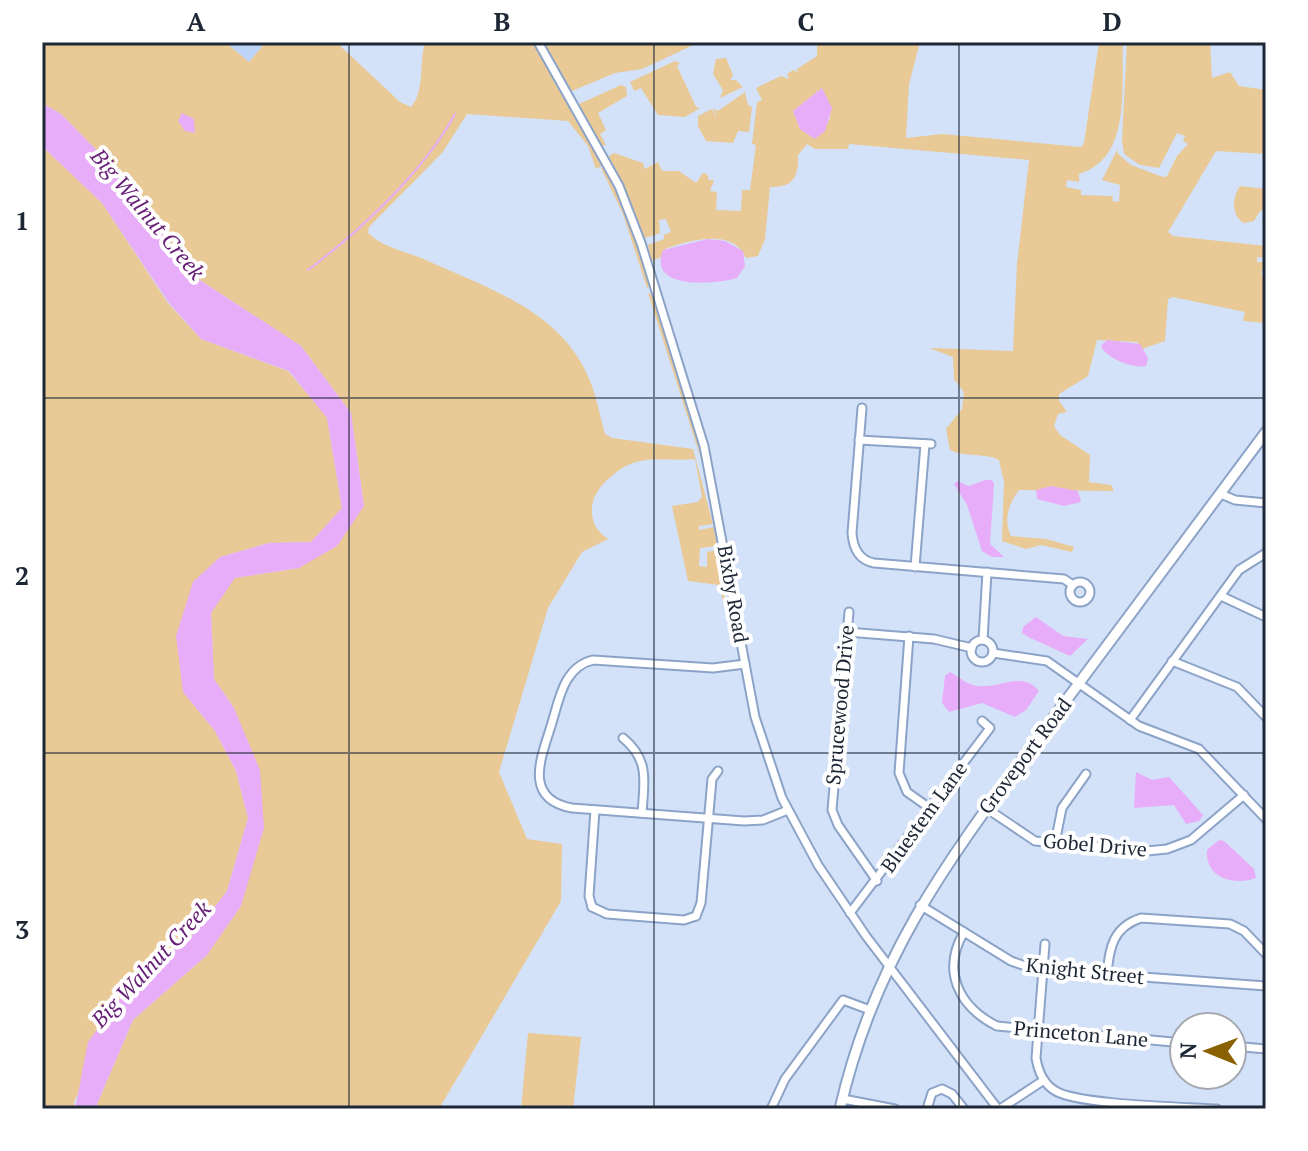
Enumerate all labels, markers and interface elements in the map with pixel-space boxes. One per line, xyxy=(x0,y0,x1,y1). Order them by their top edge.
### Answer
text: A xyxy=(187,4,206,38)
text: B xyxy=(494,4,510,38)
text: C xyxy=(798,4,814,38)
text: D xyxy=(1102,4,1122,38)
water label: Big Walnut Creek xyxy=(84,141,212,286)
text: 1 xyxy=(15,203,29,237)
street label: Bixby Road xyxy=(712,543,755,645)
text: 2 xyxy=(15,558,29,592)
street label: Sprucewood Drive xyxy=(819,624,860,786)
street label: Groveport Road xyxy=(972,692,1077,819)
street label: Bluestem Lane xyxy=(874,756,973,878)
street label: Gobel Drive xyxy=(1042,827,1148,862)
water label: Big Walnut Creek xyxy=(84,894,217,1034)
text: 3 xyxy=(15,912,29,946)
street label: Knight Street xyxy=(1025,951,1146,990)
north arrow xyxy=(1168,1011,1248,1091)
street label: Princeton Lane xyxy=(1013,1014,1149,1053)
text: N xyxy=(1173,1042,1202,1059)

